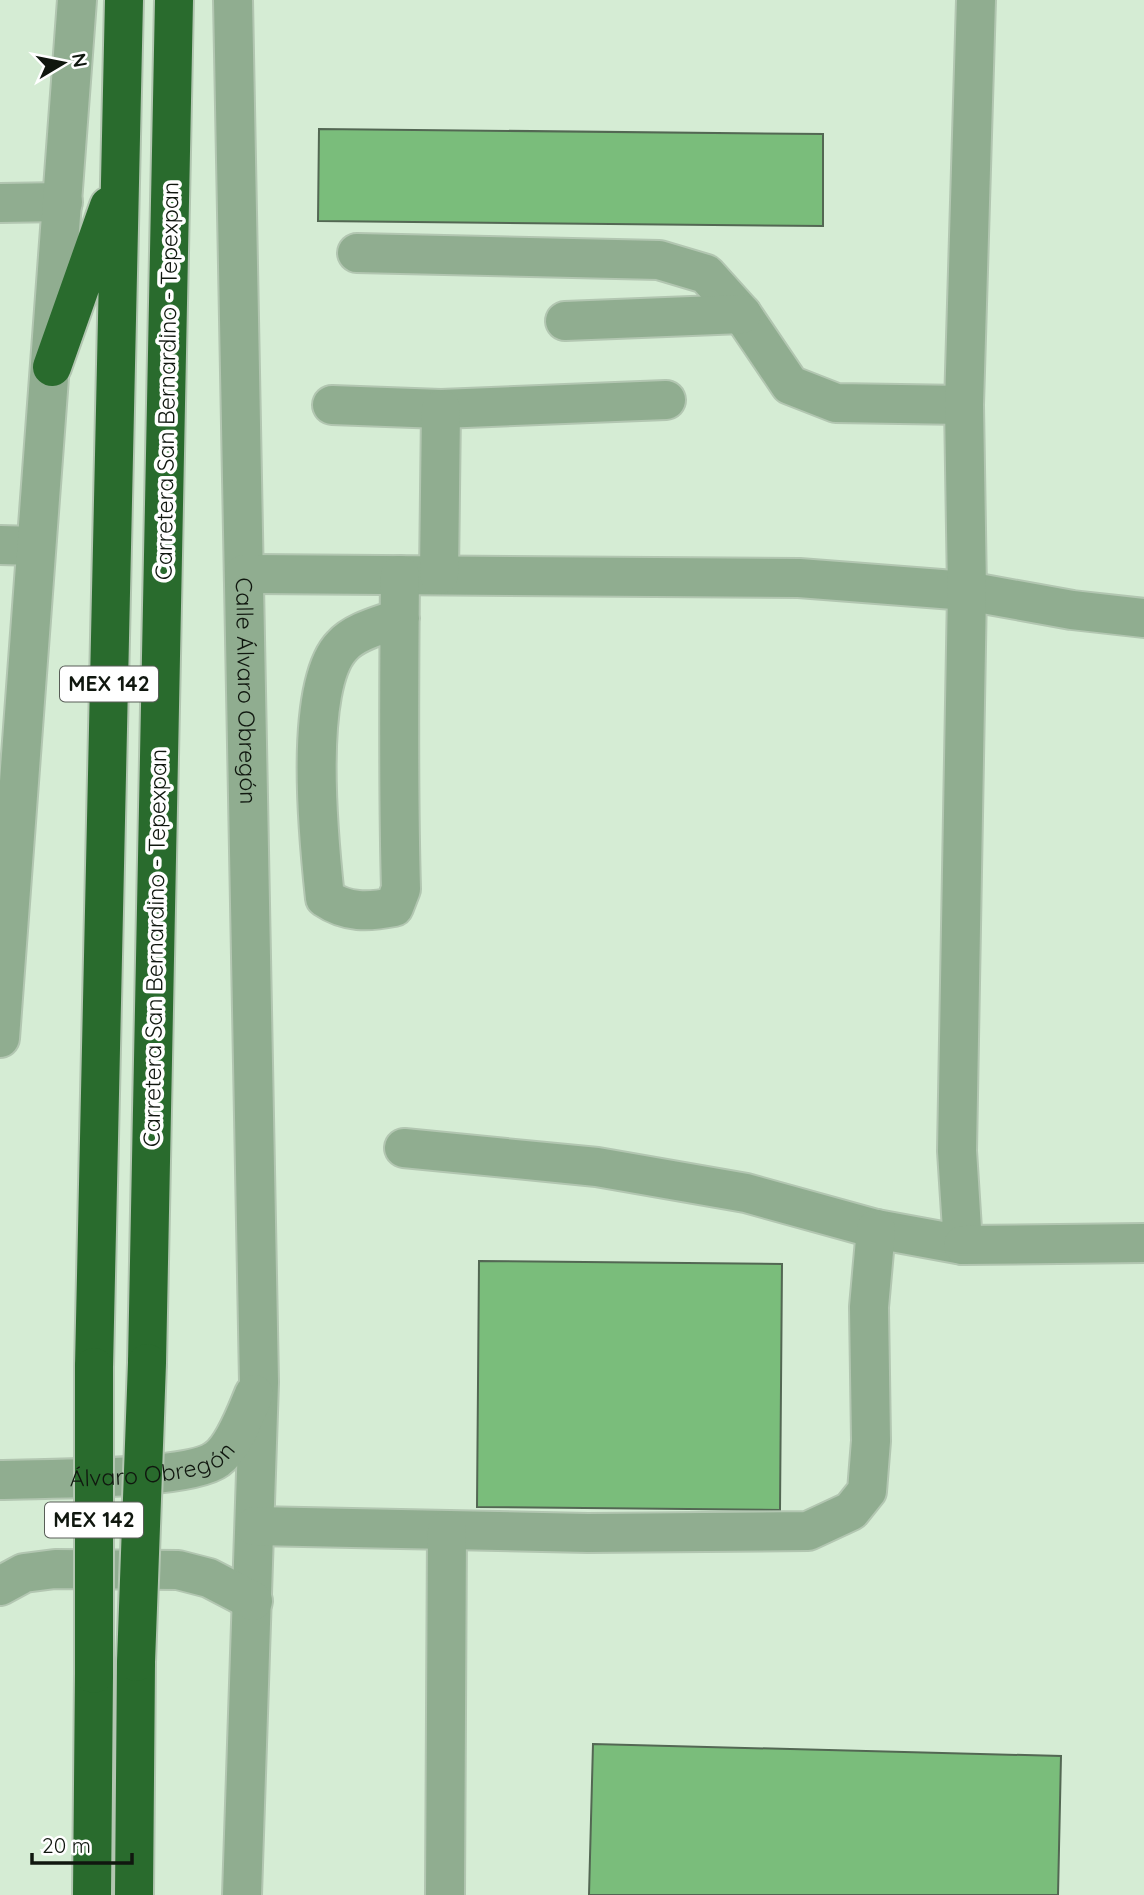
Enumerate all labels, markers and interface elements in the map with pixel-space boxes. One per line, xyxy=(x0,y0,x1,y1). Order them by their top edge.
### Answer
north arrow xyxy=(28,28,98,98)
text: N xyxy=(67,51,93,69)
street label: Carretera San Bernardino - Tepexpan xyxy=(149,182,184,580)
street label: Calle Álvaro Obregón xyxy=(230,577,263,805)
road number: MEX 142 xyxy=(60,666,158,702)
street label: Carretera San Bernardino - Tepexpan xyxy=(137,749,172,1147)
street label: Álvaro Obregón xyxy=(69,1436,241,1493)
road number: MEX 142 xyxy=(45,1502,143,1538)
scale bar xyxy=(32,1822,131,1866)
text: 20 m xyxy=(42,1832,91,1858)

